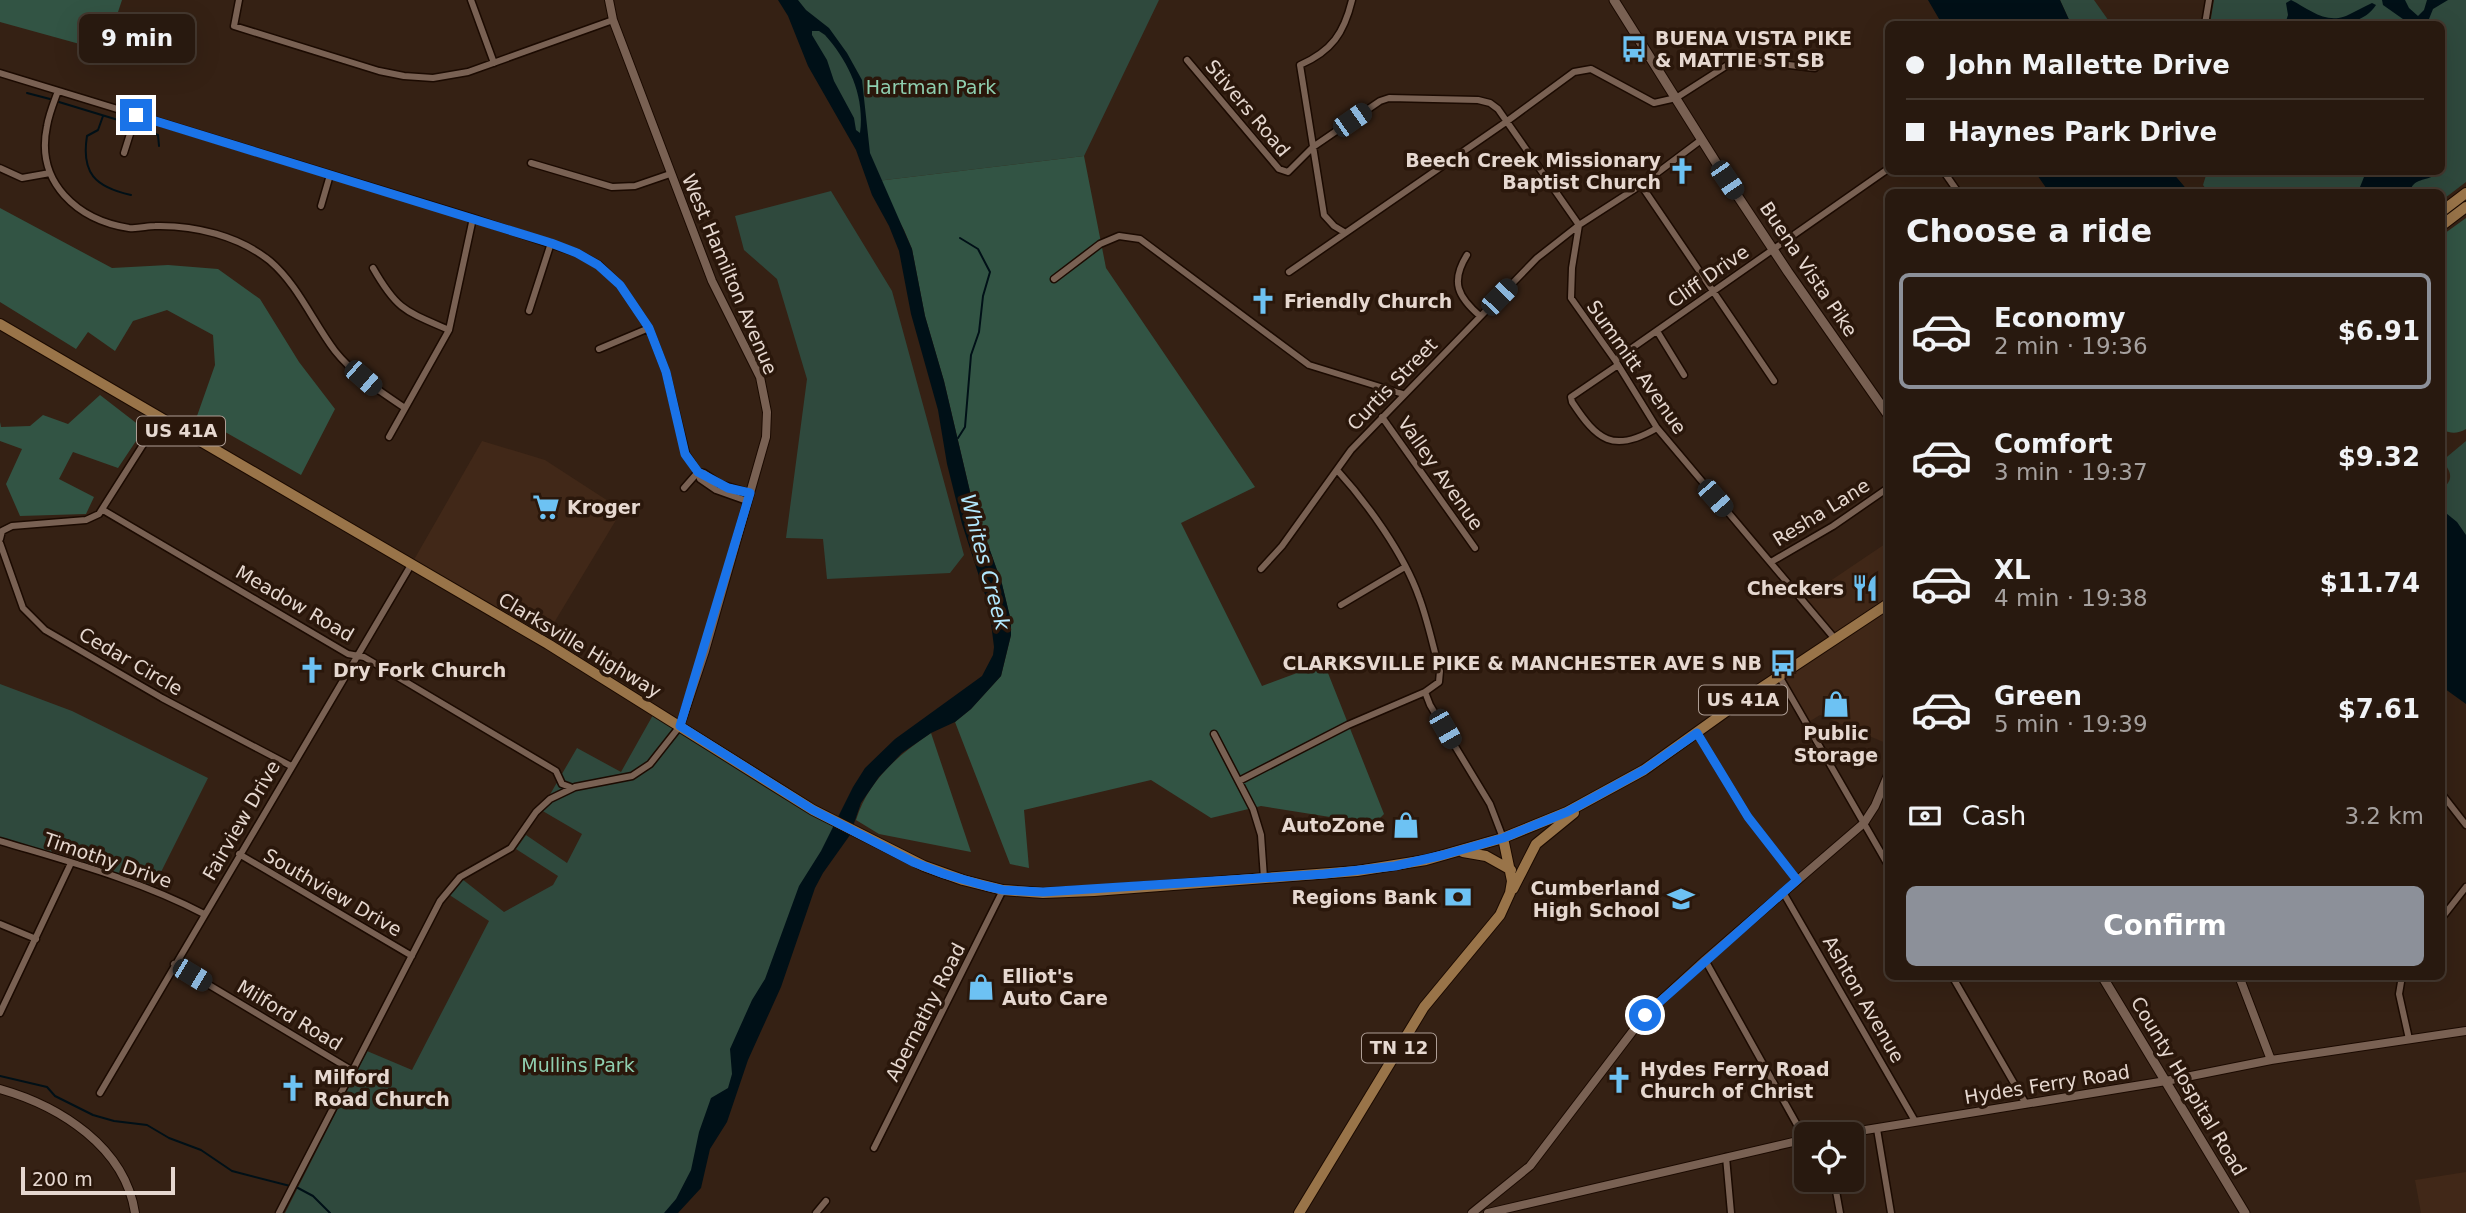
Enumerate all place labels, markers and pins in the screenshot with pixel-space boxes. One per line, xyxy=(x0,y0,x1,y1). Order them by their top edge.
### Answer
place label: BUENA VISTA PIKE & MATTIE ST SB xyxy=(1655,27,1852,71)
bus stop icon: BUENA VISTA PIKE & MATTIE ST SB xyxy=(1619,34,1649,64)
place label: Beech Creek Missionary Baptist Church xyxy=(1405,149,1662,193)
church icon: Beech Creek Missionary Baptist Church xyxy=(1667,156,1697,186)
church icon: Friendly Church xyxy=(1248,286,1278,316)
place label: Friendly Church xyxy=(1284,290,1452,312)
supermarket icon: Kroger xyxy=(531,492,561,522)
place label: Kroger xyxy=(567,496,641,518)
restaurant icon: Checkers xyxy=(1850,573,1880,603)
place label: Checkers xyxy=(1747,577,1844,599)
bus stop icon: CLARKSVILLE PIKE & MANCHESTER AVE S NB xyxy=(1768,648,1798,678)
place label: CLARKSVILLE PIKE & MANCHESTER AVE S NB xyxy=(1283,652,1762,674)
church icon: Dry Fork Church xyxy=(297,655,327,685)
place label: Dry Fork Church xyxy=(333,659,506,681)
shop icon: Public Storage xyxy=(1821,689,1851,719)
place label: Public Storage xyxy=(1794,722,1878,766)
shop icon: AutoZone xyxy=(1391,810,1421,840)
place label: AutoZone xyxy=(1281,814,1385,836)
place label: Cumberland High School xyxy=(1530,877,1660,921)
bank icon: Regions Bank xyxy=(1443,882,1473,912)
school or university icon: Cumberland High School xyxy=(1666,884,1696,914)
place label: Regions Bank xyxy=(1291,886,1437,908)
place label: Elliot's Auto Care xyxy=(1002,965,1108,1009)
shop icon: Elliot's Auto Care xyxy=(966,972,996,1002)
place label: Hydes Ferry Road Church of Christ xyxy=(1640,1058,1830,1102)
church icon: Hydes Ferry Road Church of Christ xyxy=(1604,1065,1634,1095)
place label: Milford Road Church xyxy=(314,1066,450,1110)
church icon: Milford Road Church xyxy=(278,1073,308,1103)

